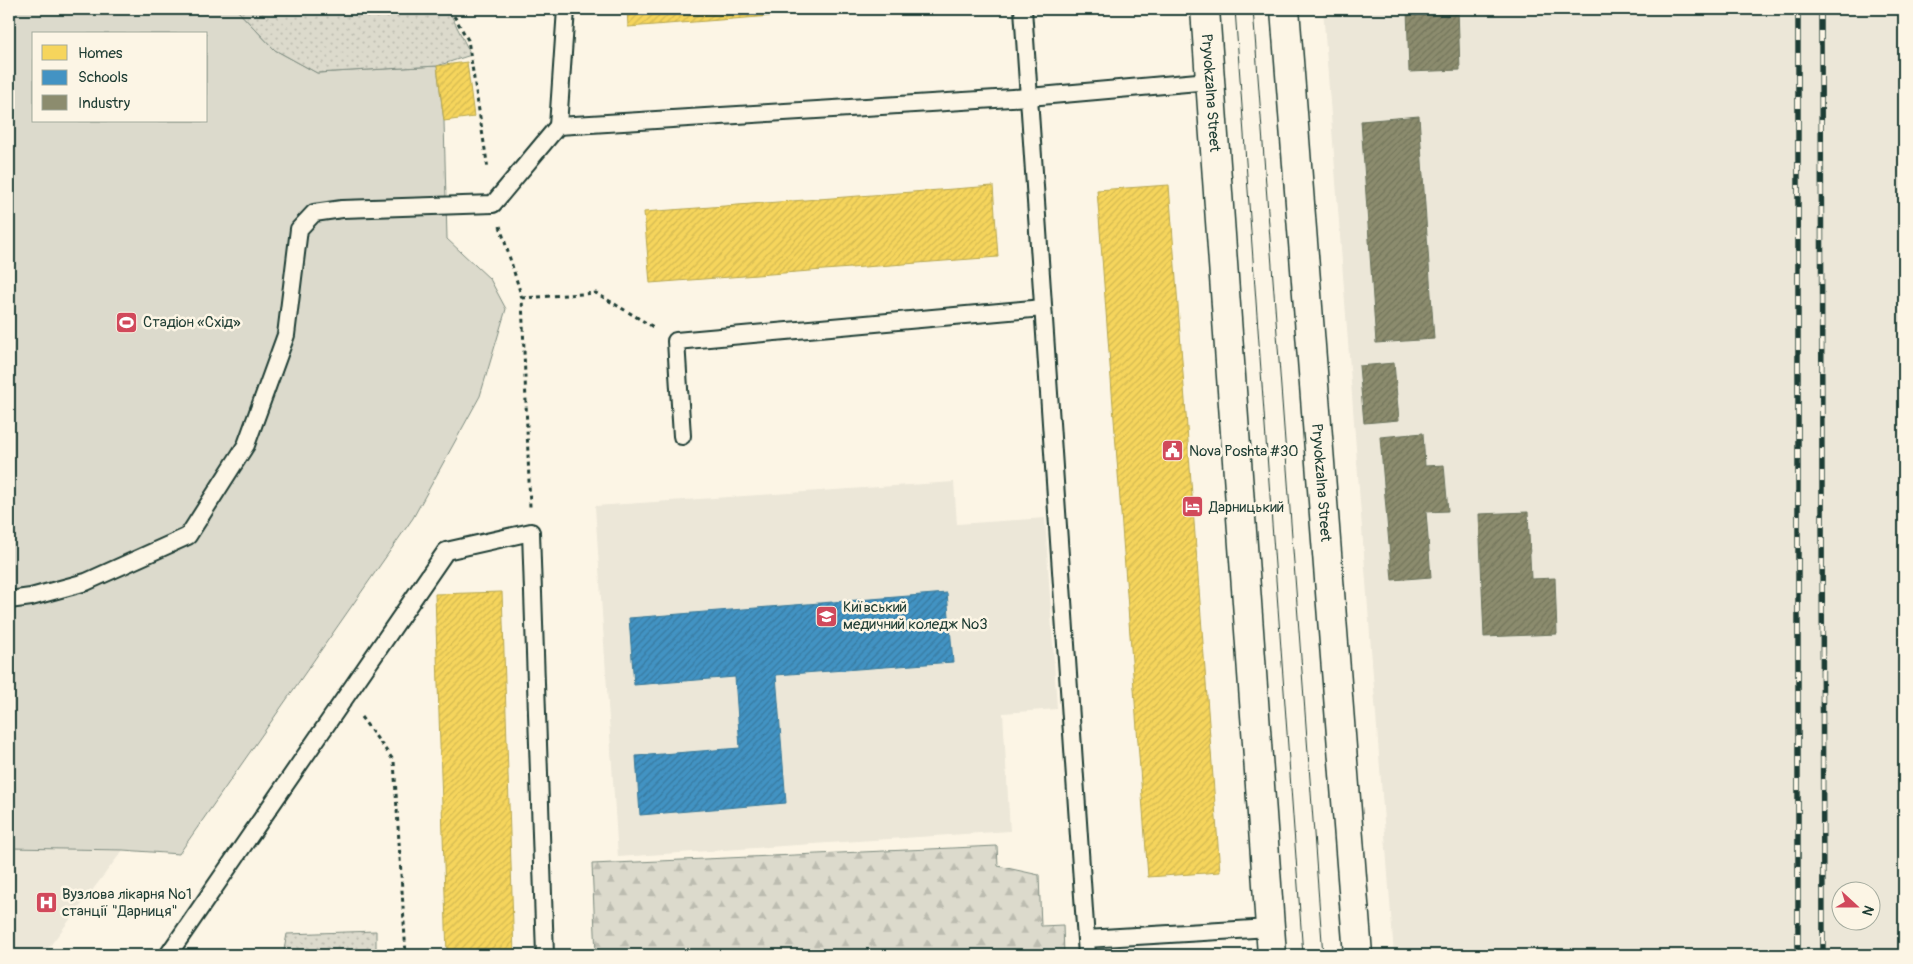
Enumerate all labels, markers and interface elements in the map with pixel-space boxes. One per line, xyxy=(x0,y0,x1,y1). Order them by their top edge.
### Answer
legend xyxy=(32,32,208,122)
street label: Pryvokzalna Street xyxy=(1197,33,1225,154)
text: Homes xyxy=(78,44,123,63)
text: Schools xyxy=(78,68,128,87)
text: Industry xyxy=(78,94,131,113)
sports icon: Стадіон «Схід» xyxy=(115,310,139,334)
place label: Стадіон «Схід» xyxy=(143,313,241,332)
street label: Pryvokzalna Street xyxy=(1308,423,1336,543)
public building icon: Nova Poshta #30 xyxy=(1161,439,1185,463)
place label: Nova Poshta #30 xyxy=(1189,442,1299,461)
hotel icon: Дарницький xyxy=(1181,495,1205,519)
place label: Дарницький xyxy=(1208,498,1284,517)
place label: Київський медичний коледж №3 xyxy=(843,598,988,634)
school or university icon: Київський медичний коледж №3 xyxy=(815,604,839,628)
north arrow xyxy=(1830,882,1880,932)
place label: Вузлова лікарня №1 станції "Дарниця" xyxy=(62,885,192,921)
hospital icon: Вузлова лікарня №1 станції "Дарниця" xyxy=(34,891,58,915)
text: N xyxy=(1858,903,1877,918)

